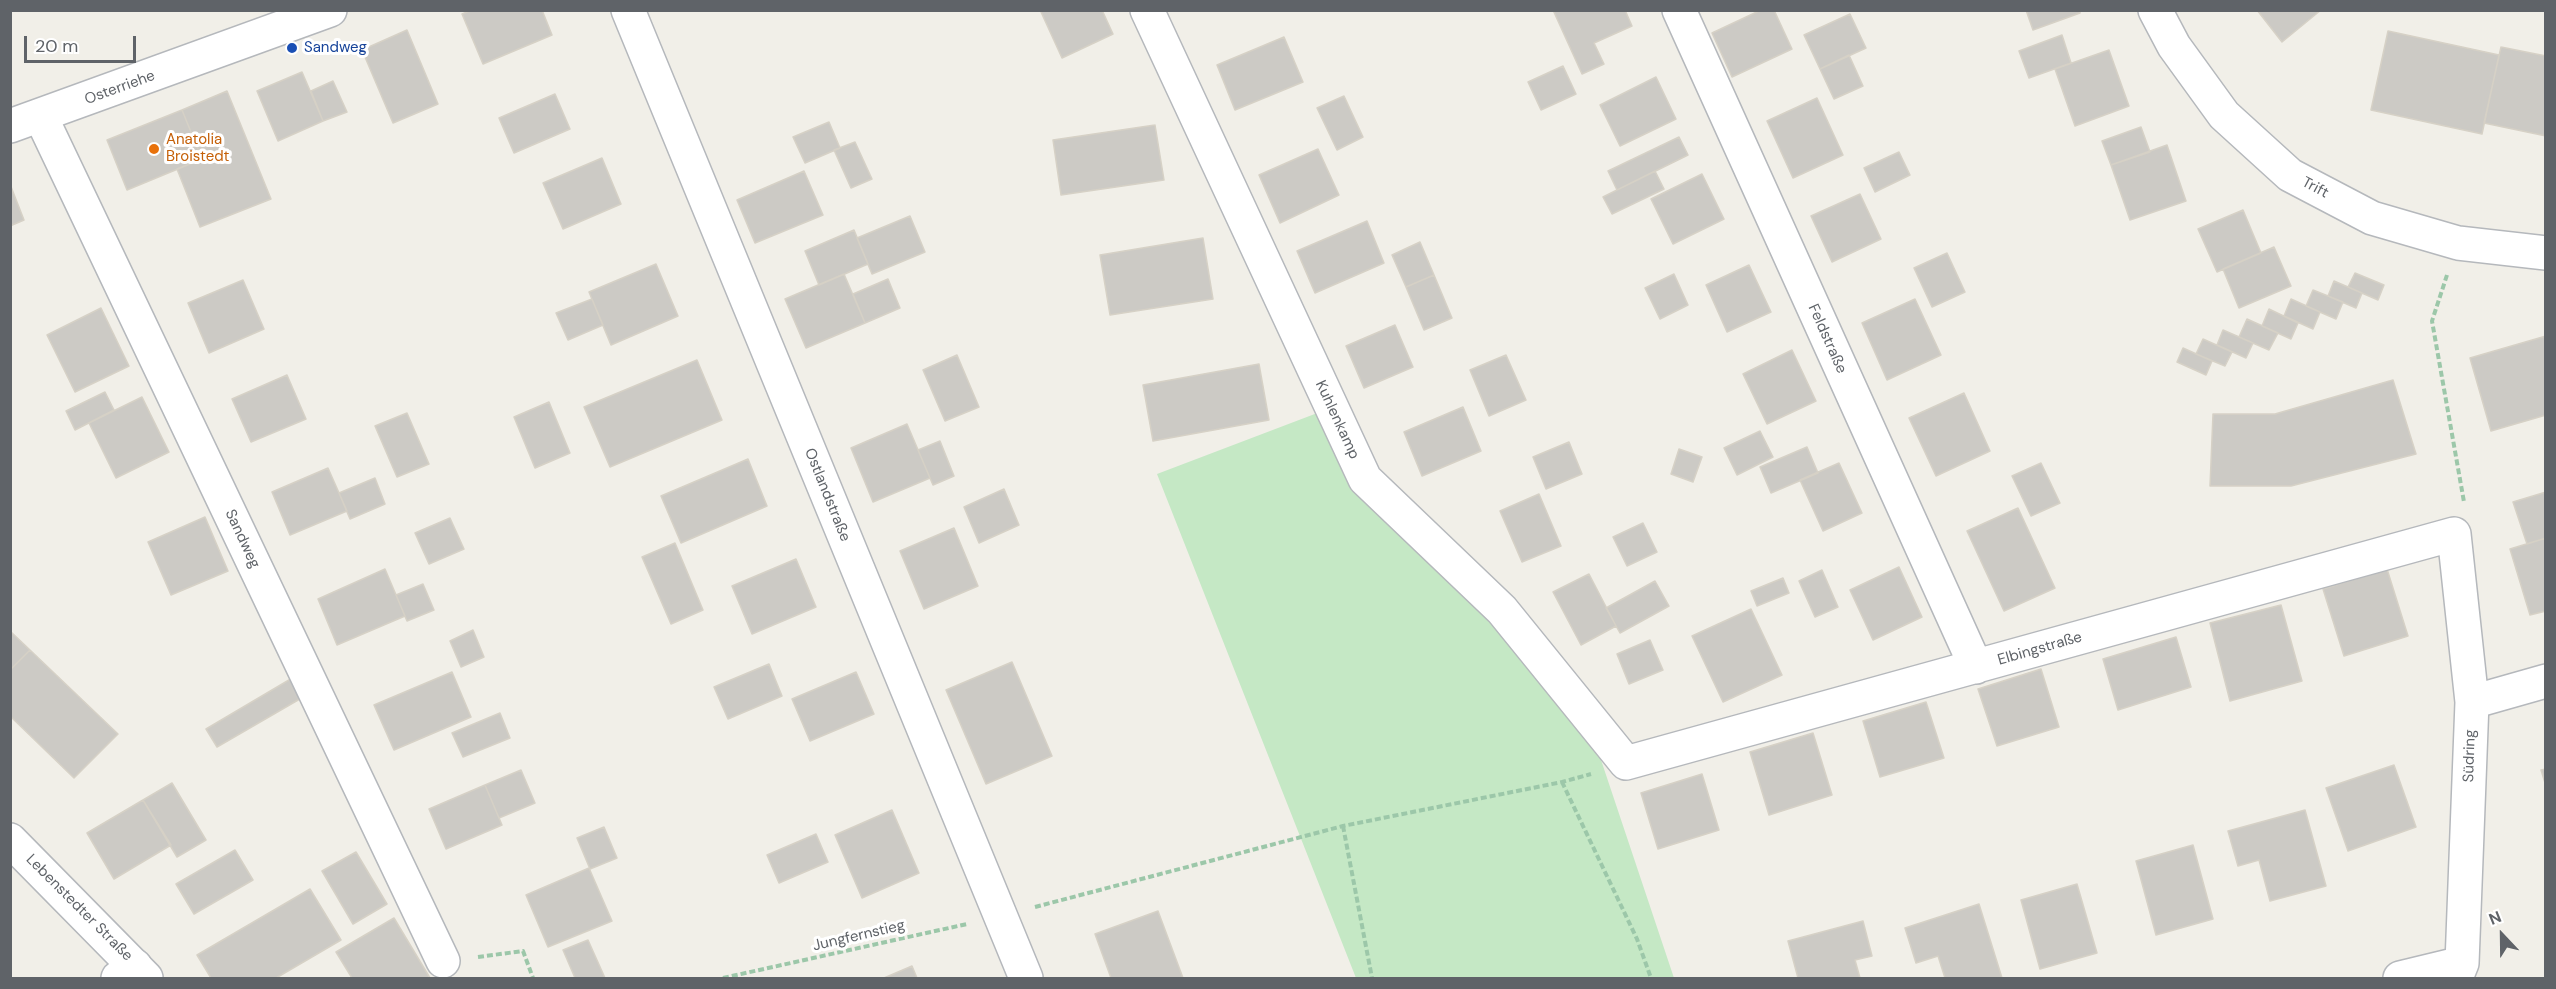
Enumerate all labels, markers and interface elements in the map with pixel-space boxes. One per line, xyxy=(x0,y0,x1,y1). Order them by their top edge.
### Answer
scale bar xyxy=(27,24,140,62)
text: 20 m xyxy=(35,34,78,58)
place label: Sandweg xyxy=(304,39,367,57)
marker: Sandweg xyxy=(285,41,299,55)
street label: Osterriehe xyxy=(82,67,158,109)
place label: Anatolia Broistedt xyxy=(166,131,229,166)
marker: Anatolia Broistedt xyxy=(147,142,161,156)
street label: Trift xyxy=(2299,174,2331,202)
street label: Feldstraße xyxy=(1804,302,1850,376)
street label: Kuhlenkamp xyxy=(1311,378,1363,462)
street label: Ostlandstraße xyxy=(800,446,854,544)
street label: Sandweg xyxy=(221,507,263,571)
street label: Elbingstraße xyxy=(1996,628,2084,670)
street label: Südring xyxy=(2460,729,2480,783)
street label: Lebenstedter Straße xyxy=(22,851,136,965)
north arrow xyxy=(2472,905,2532,965)
text: N xyxy=(2486,906,2504,930)
street label: Jungfernstieg xyxy=(811,917,907,955)

